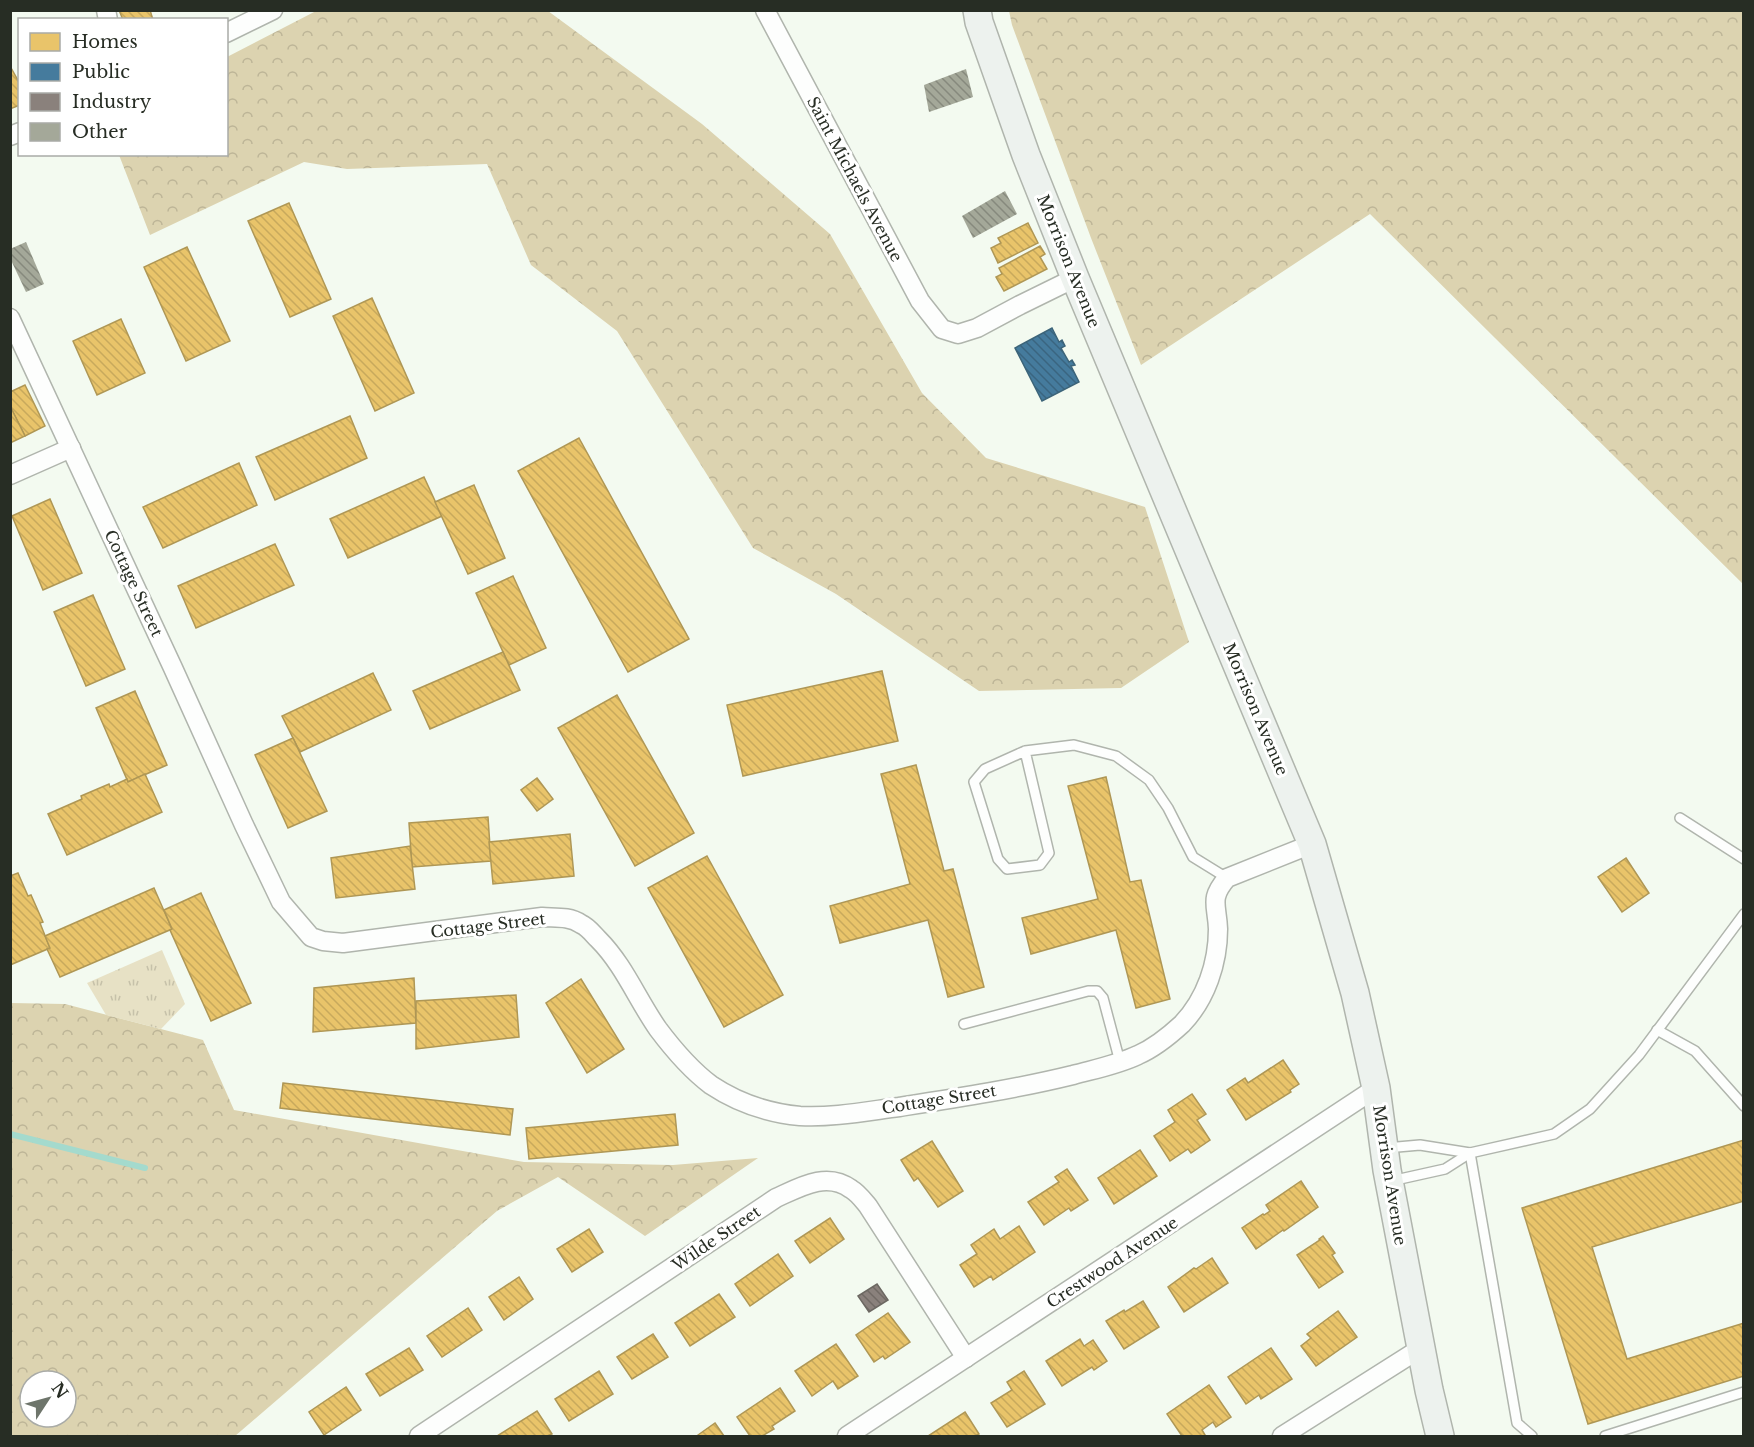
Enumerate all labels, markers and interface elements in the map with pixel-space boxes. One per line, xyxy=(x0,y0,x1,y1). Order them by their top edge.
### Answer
legend xyxy=(18,18,228,156)
text: Homes xyxy=(72,31,138,53)
text: Public xyxy=(72,61,130,83)
text: Industry xyxy=(72,91,152,113)
street label: Saint Michaels Avenue xyxy=(803,93,907,265)
text: Other xyxy=(72,121,128,143)
street label: Morrison Avenue xyxy=(1033,192,1105,330)
street label: Cottage Street xyxy=(100,526,168,640)
street label: Morrison Avenue xyxy=(1219,640,1293,778)
street label: Cottage Street xyxy=(429,908,547,942)
street label: Cottage Street xyxy=(880,1080,998,1118)
street label: Morrison Avenue xyxy=(1369,1103,1411,1247)
street label: Wilde Street xyxy=(667,1201,764,1275)
street label: Crestwood Avenue xyxy=(1043,1212,1181,1312)
north arrow xyxy=(18,1369,78,1429)
text: N xyxy=(48,1378,73,1402)

